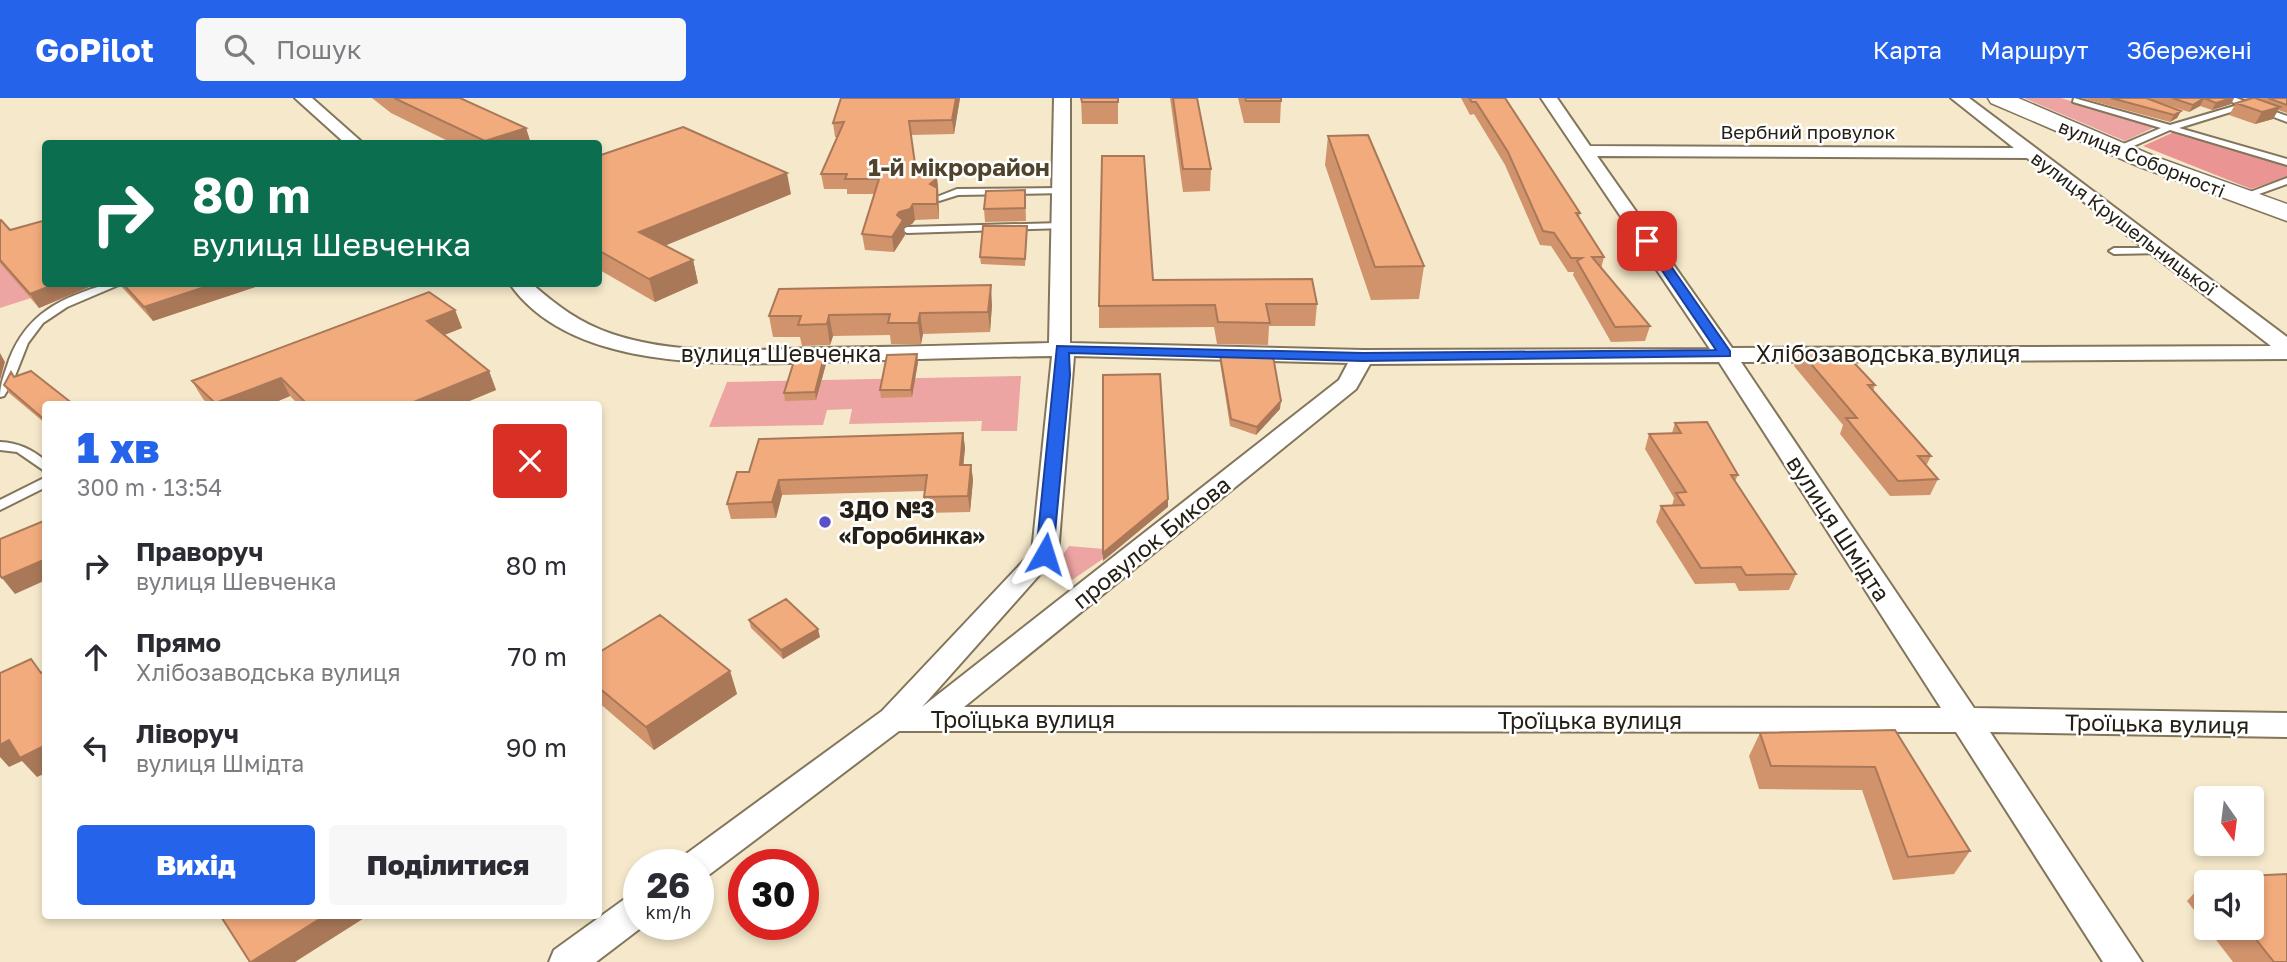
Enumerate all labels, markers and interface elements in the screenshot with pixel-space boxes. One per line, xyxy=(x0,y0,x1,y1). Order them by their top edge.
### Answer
search box xyxy=(196,18,686,81)
text: GoPilot xyxy=(35,30,154,69)
icon: search xyxy=(220,30,258,68)
text: Пошук xyxy=(276,34,362,65)
text: Карта xyxy=(1873,35,1942,64)
text: Маршрут xyxy=(1980,35,2089,64)
text: Збережені xyxy=(2127,35,2252,64)
street label: вулиця Соборності xyxy=(2055,114,2229,202)
street label: Вербний провулок xyxy=(1721,120,1895,143)
street label: вулиця Крушельницької xyxy=(2027,146,2222,301)
district label: 1-й мікрорайон xyxy=(868,152,1050,181)
text: 80 m xyxy=(192,165,310,224)
icon: right xyxy=(77,168,168,259)
pin xyxy=(1617,211,1677,271)
icon: arrive xyxy=(1628,222,1666,260)
text: вулиця Шевченка xyxy=(192,225,471,263)
street label: вулиця Шевченка xyxy=(681,339,881,367)
street label: Хлібозаводська вулиця xyxy=(1756,339,2020,367)
text: 1 хв xyxy=(77,422,160,472)
button: close xyxy=(493,424,567,498)
street label: вулиця Шмідта xyxy=(1781,450,1897,606)
street label: провулок Бикова xyxy=(1066,470,1236,614)
text: 300 m · 13:54 xyxy=(77,473,222,501)
place label: ЗДО №3 «Горобинка» xyxy=(839,495,985,549)
marker: ЗДО №3 «Горобинка» xyxy=(817,514,833,530)
position arrow xyxy=(1008,517,1082,591)
text: Праворуч xyxy=(136,536,264,567)
icon: right xyxy=(77,547,115,585)
text: 80 m xyxy=(506,550,567,581)
text: вулиця Шевченка xyxy=(136,567,337,595)
text: Прямо xyxy=(136,627,221,658)
icon: ahead xyxy=(77,638,115,676)
text: 70 m xyxy=(508,641,567,672)
text: Хлібозаводська вулиця xyxy=(136,658,401,686)
street label: Троїцька вулиця xyxy=(931,705,1115,733)
street label: Троїцька вулиця xyxy=(1498,706,1682,734)
street label: Троїцька вулиця xyxy=(2065,707,2249,739)
text: Ліворуч xyxy=(136,718,239,749)
icon: left xyxy=(77,729,115,767)
text: 90 m xyxy=(506,732,567,763)
text: вулиця Шмідта xyxy=(136,749,304,777)
north arrow xyxy=(2194,786,2264,856)
map controls xyxy=(2194,786,2264,940)
button: Вихід xyxy=(77,825,315,905)
button: Поділитися xyxy=(329,825,567,905)
speed limit sign: 30 xyxy=(728,849,819,940)
text: 26 xyxy=(647,864,690,906)
button: sound xyxy=(2194,870,2264,940)
text: km/h xyxy=(646,901,691,923)

